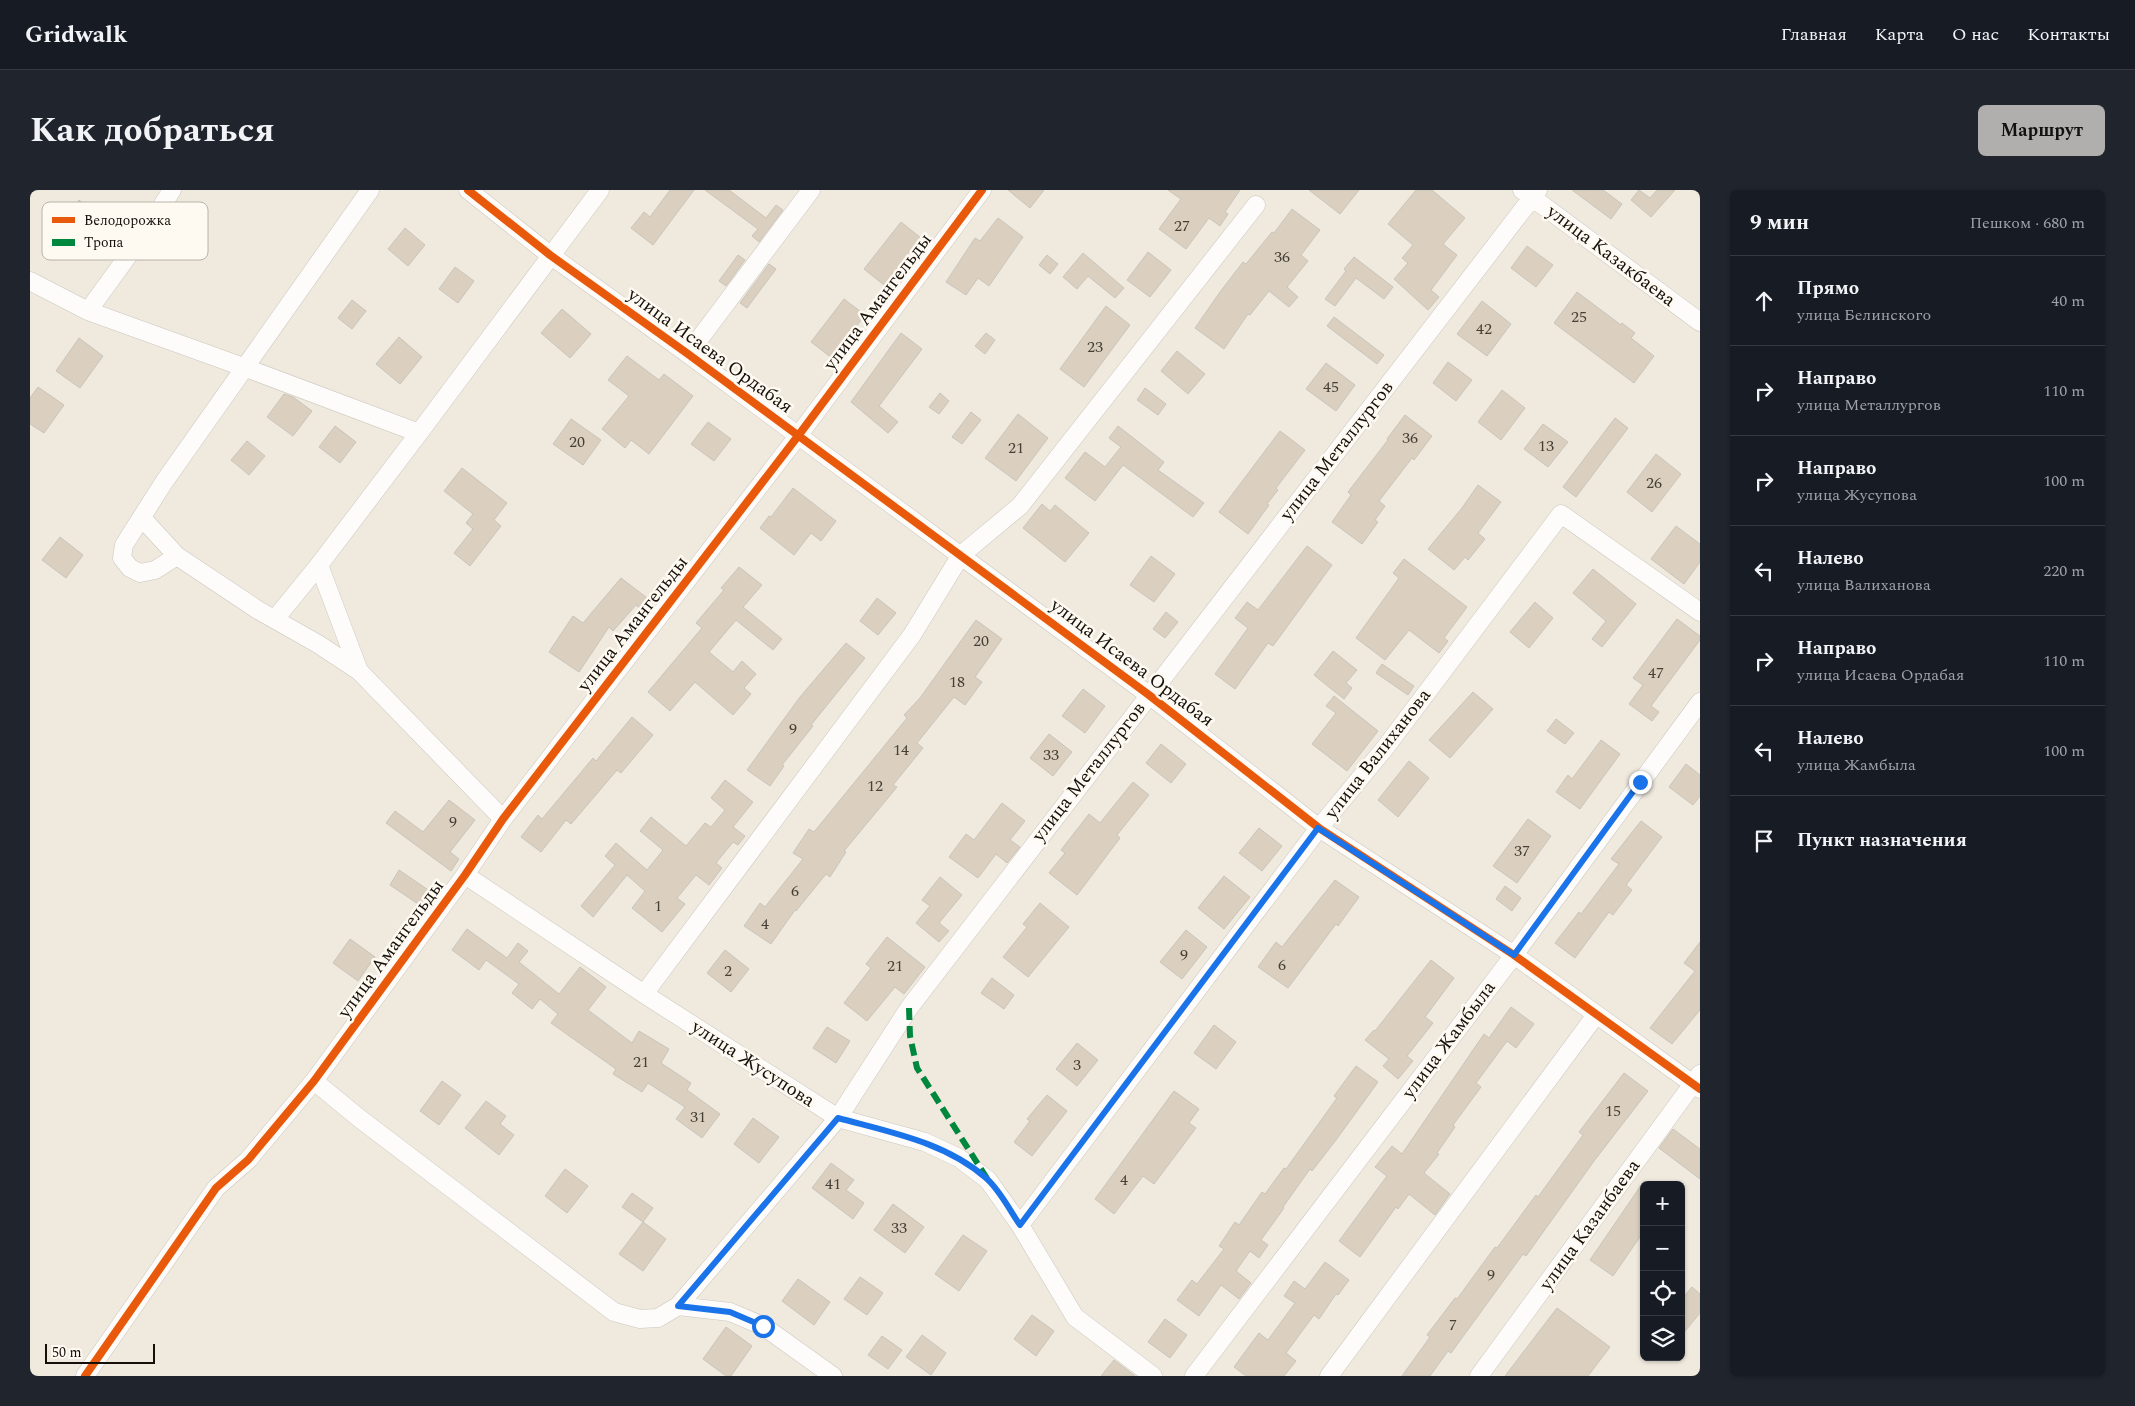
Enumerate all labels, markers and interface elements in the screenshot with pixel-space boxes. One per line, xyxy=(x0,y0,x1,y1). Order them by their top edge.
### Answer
text: Gridwalk xyxy=(25,17,127,53)
text: Главная xyxy=(1781,21,1847,48)
text: Карта xyxy=(1875,21,1924,48)
text: О нас xyxy=(1952,21,1999,48)
text: Контакты xyxy=(2027,21,2110,48)
text: Как добраться xyxy=(30,104,275,157)
button: Маршрут xyxy=(1978,105,2105,156)
street label: улица Казакбаева xyxy=(1539,197,1682,315)
legend xyxy=(42,202,208,260)
text: 9 мин xyxy=(1750,207,1809,239)
text: Велодорожка xyxy=(84,210,171,231)
text: Пешком · 680 m xyxy=(1970,211,2085,235)
house number: 27 xyxy=(1174,214,1190,238)
street label: улица Амангельды xyxy=(816,227,939,378)
text: Тропа xyxy=(84,232,124,253)
house number: 36 xyxy=(1274,245,1290,269)
text: Прямо xyxy=(1797,274,1859,303)
street label: улица Исаева Ордабая xyxy=(620,280,799,421)
icon: ahead xyxy=(1750,287,1778,315)
text: 40 m xyxy=(2051,289,2085,313)
text: улица Белинского xyxy=(1797,303,1931,327)
house number: 25 xyxy=(1571,305,1587,329)
house number: 42 xyxy=(1476,317,1492,341)
house number: 23 xyxy=(1087,335,1103,359)
text: Направо xyxy=(1797,364,1876,393)
street label: улица Металлургов xyxy=(1272,375,1401,528)
house number: 45 xyxy=(1323,375,1339,399)
icon: right xyxy=(1750,377,1778,405)
text: 110 m xyxy=(2043,379,2085,403)
text: улица Металлургов xyxy=(1797,393,1941,417)
house number: 36 xyxy=(1402,426,1418,450)
house number: 20 xyxy=(569,430,585,454)
house number: 13 xyxy=(1538,434,1554,458)
house number: 21 xyxy=(1008,436,1024,460)
text: Направо xyxy=(1797,454,1876,483)
icon: right xyxy=(1750,467,1778,495)
text: 100 m xyxy=(2043,469,2085,493)
house number: 26 xyxy=(1646,471,1662,495)
text: улица Жусупова xyxy=(1797,483,1917,507)
text: Налево xyxy=(1797,544,1864,573)
street label: улица Амангельды xyxy=(570,550,695,699)
icon: left xyxy=(1750,557,1778,585)
text: 220 m xyxy=(2043,559,2085,583)
text: улица Валиханова xyxy=(1797,573,1931,597)
street label: улица Исаева Ордабая xyxy=(1043,591,1220,734)
house number: 20 xyxy=(973,629,989,653)
text: Направо xyxy=(1797,634,1876,663)
icon: right xyxy=(1750,647,1778,675)
text: 110 m xyxy=(2043,649,2085,673)
house number: 47 xyxy=(1648,661,1664,685)
text: улица Исаева Ордабая xyxy=(1797,663,1964,687)
house number: 18 xyxy=(949,670,965,694)
street label: улица Валиханова xyxy=(1317,682,1439,826)
street label: улица Металлургов xyxy=(1024,696,1153,849)
house number: 9 xyxy=(789,717,797,741)
text: Налево xyxy=(1797,724,1864,753)
icon: left xyxy=(1750,737,1778,765)
house number: 14 xyxy=(893,738,909,762)
text: 100 m xyxy=(2043,739,2085,763)
house number: 33 xyxy=(1043,743,1059,767)
text: улица Жамбыла xyxy=(1797,753,1916,777)
route end xyxy=(1629,771,1652,794)
house number: 12 xyxy=(867,774,883,798)
house number: 9 xyxy=(449,810,457,834)
text: Пункт назначения xyxy=(1797,826,1967,855)
icon: arrive xyxy=(1750,827,1778,855)
house number: 37 xyxy=(1514,839,1530,863)
street label: улица Амангельды xyxy=(330,873,451,1025)
house number: 6 xyxy=(791,879,799,903)
house number: 1 xyxy=(654,894,662,918)
house number: 4 xyxy=(761,912,769,936)
house number: 9 xyxy=(1180,943,1188,967)
house number: 6 xyxy=(1278,953,1286,977)
house number: 21 xyxy=(887,954,903,978)
house number: 2 xyxy=(724,959,732,983)
street label: улица Жамбыла xyxy=(1394,974,1503,1106)
street label: улица Жусупова xyxy=(684,1012,821,1115)
house number: 21 xyxy=(633,1050,649,1074)
house number: 3 xyxy=(1073,1053,1081,1077)
house number: 15 xyxy=(1605,1099,1621,1123)
house number: 31 xyxy=(690,1105,706,1129)
street label: улица Казанбаева xyxy=(1532,1153,1648,1298)
house number: 4 xyxy=(1120,1168,1128,1192)
house number: 41 xyxy=(825,1172,841,1196)
map controls xyxy=(1640,1181,1685,1361)
button: + xyxy=(1640,1181,1685,1226)
house number: 33 xyxy=(891,1216,907,1240)
button: − xyxy=(1640,1226,1685,1271)
house number: 9 xyxy=(1487,1263,1495,1287)
button: locate xyxy=(1640,1271,1685,1316)
house number: 7 xyxy=(1449,1313,1457,1337)
route start xyxy=(752,1315,775,1338)
button: layers xyxy=(1640,1316,1685,1361)
scale bar xyxy=(45,1341,155,1364)
text: 50 m xyxy=(52,1342,82,1363)

